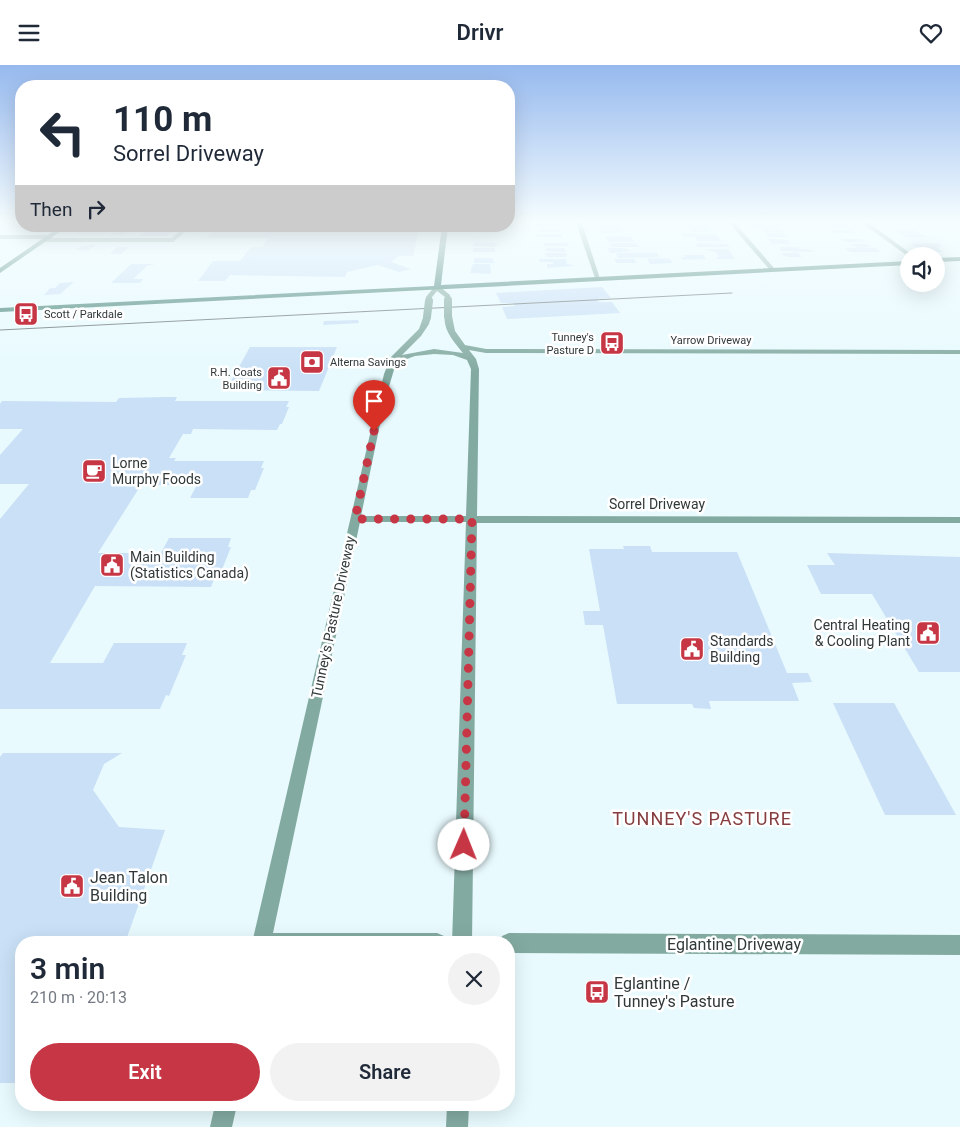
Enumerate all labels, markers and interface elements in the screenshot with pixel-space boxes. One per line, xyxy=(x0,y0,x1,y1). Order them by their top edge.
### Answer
icon: menu xyxy=(15,19,43,47)
icon: heart xyxy=(917,19,945,47)
text: Drivr xyxy=(457,20,503,45)
text: 110 m xyxy=(113,99,212,140)
icon: left xyxy=(30,100,95,165)
text: Sorrel Driveway xyxy=(113,141,264,166)
icon: right xyxy=(82,195,110,223)
text: Then xyxy=(30,198,72,221)
map controls xyxy=(900,247,945,292)
button: sound xyxy=(900,247,945,292)
bus stop icon: Scott / Parkdale xyxy=(13,301,39,327)
place label: Scott / Parkdale xyxy=(44,308,123,321)
bus stop icon: Tunney's Pasture D xyxy=(599,330,625,356)
place label: Tunney's Pasture D xyxy=(546,331,594,357)
street label: Yarrow Driveway xyxy=(671,334,752,347)
bank icon: Alterna Savings xyxy=(299,349,325,375)
place label: Alterna Savings xyxy=(330,356,406,369)
public building icon: R.H. Coats Building xyxy=(266,365,292,391)
place label: R.H. Coats Building xyxy=(210,366,262,392)
pin xyxy=(353,380,395,431)
icon: arrive xyxy=(360,387,388,415)
place label: Lorne Murphy Foods xyxy=(112,455,201,487)
cafe icon: Lorne Murphy Foods xyxy=(81,458,107,484)
street label: Sorrel Driveway xyxy=(609,496,705,512)
street label: Tunney's Pasture Driveway xyxy=(308,534,358,699)
place label: Main Building (Statistics Canada) xyxy=(130,549,249,582)
public building icon: Main Building (Statistics Canada) xyxy=(99,552,125,578)
place label: Central Heating & Cooling Plant xyxy=(814,617,910,649)
public building icon: Central Heating & Cooling Plant xyxy=(915,620,941,646)
place label: Standards Building xyxy=(710,633,774,665)
public building icon: Standards Building xyxy=(679,636,705,662)
district label: TUNNEY'S PASTURE xyxy=(612,808,792,829)
position arrow xyxy=(437,818,489,870)
place label: Jean Talon Building xyxy=(90,868,168,905)
public building icon: Jean Talon Building xyxy=(59,873,85,899)
street label: Eglantine Driveway xyxy=(667,935,801,954)
text: 3 min xyxy=(30,951,105,986)
button: close xyxy=(448,953,500,1005)
place label: Eglantine / Tunney's Pasture xyxy=(614,974,735,1011)
bus stop icon: Eglantine / Tunney's Pasture xyxy=(584,979,610,1005)
text: 210 m · 20:13 xyxy=(30,988,127,1007)
button: Exit xyxy=(30,1043,260,1101)
button: Share xyxy=(270,1043,500,1101)

